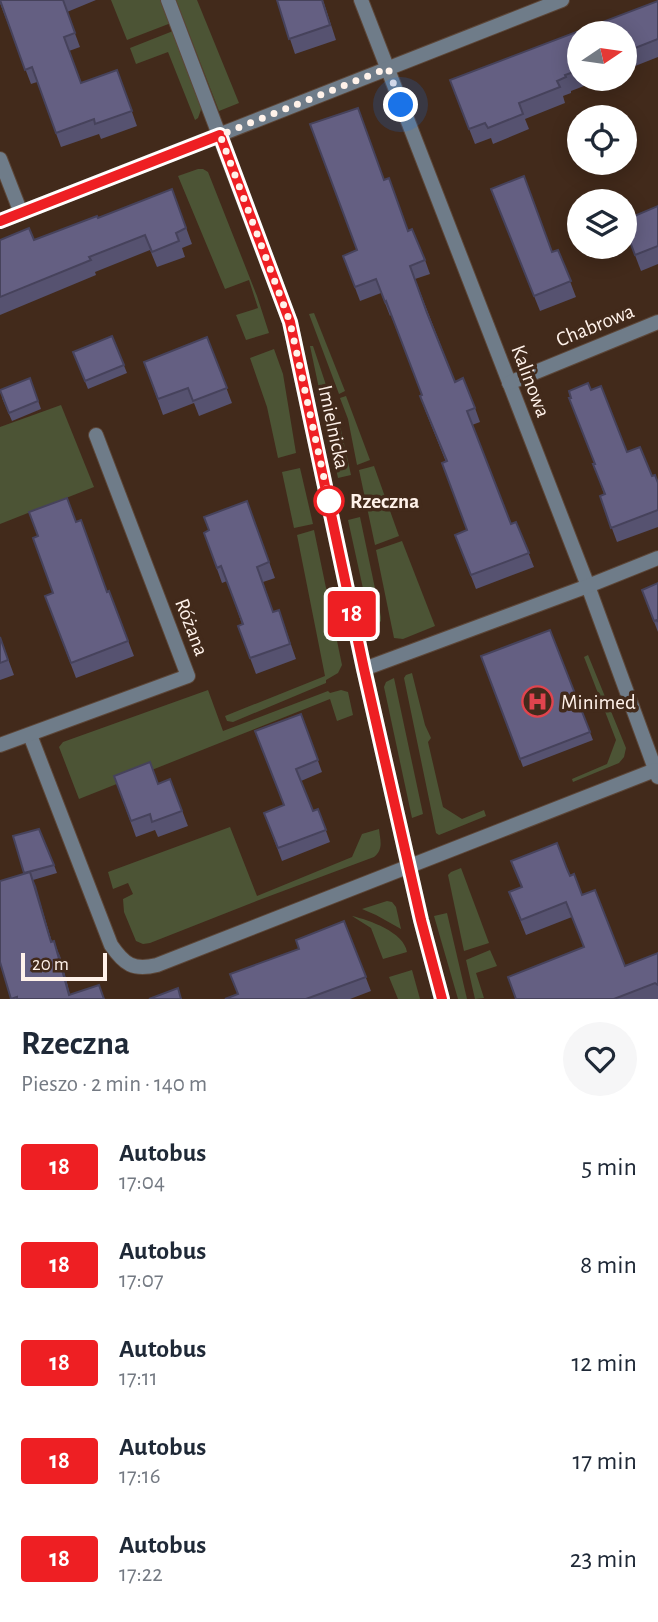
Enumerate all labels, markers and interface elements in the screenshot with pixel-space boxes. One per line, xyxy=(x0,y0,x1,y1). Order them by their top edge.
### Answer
north arrow xyxy=(567,21,637,91)
map controls xyxy=(567,21,637,259)
your location xyxy=(383,87,418,122)
button: locate xyxy=(567,105,637,175)
button: layers xyxy=(567,189,637,259)
street label: Chabrowa xyxy=(553,300,638,351)
street label: Kalinowa xyxy=(507,342,554,421)
street label: Imielnicka xyxy=(314,383,353,471)
marker: Rzeczna xyxy=(314,486,344,516)
place label: Rzeczna xyxy=(350,491,419,512)
line badge: 18 xyxy=(320,591,384,637)
street label: Różana xyxy=(171,596,212,659)
text: 18 xyxy=(342,602,362,626)
hospital icon: Minimed xyxy=(521,685,555,719)
place label: Minimed xyxy=(561,692,636,713)
scale bar xyxy=(21,950,107,982)
text: 20 m xyxy=(32,955,69,974)
button: heart xyxy=(563,1022,637,1096)
text: Rzeczna xyxy=(21,1028,130,1061)
text: Pieszo · 2 min · 140 m xyxy=(21,1073,207,1096)
text: Autobus xyxy=(119,1140,206,1166)
text: 5 min xyxy=(581,1154,637,1180)
text: 18 xyxy=(49,1155,70,1179)
text: 17:04 xyxy=(119,1171,165,1194)
text: Autobus xyxy=(119,1238,206,1264)
text: 8 min xyxy=(580,1252,637,1278)
text: 18 xyxy=(49,1253,70,1277)
text: 17:07 xyxy=(119,1269,164,1292)
text: Autobus xyxy=(119,1336,206,1362)
text: 12 min xyxy=(571,1350,637,1376)
text: 18 xyxy=(49,1351,70,1375)
text: 17:11 xyxy=(119,1367,158,1390)
text: Autobus xyxy=(119,1434,206,1460)
text: 17 min xyxy=(572,1448,637,1474)
text: 18 xyxy=(49,1449,70,1473)
text: 17:16 xyxy=(119,1465,161,1488)
text: Autobus xyxy=(119,1532,206,1558)
text: 23 min xyxy=(570,1546,637,1572)
text: 18 xyxy=(49,1547,70,1571)
text: 17:22 xyxy=(119,1563,163,1586)

